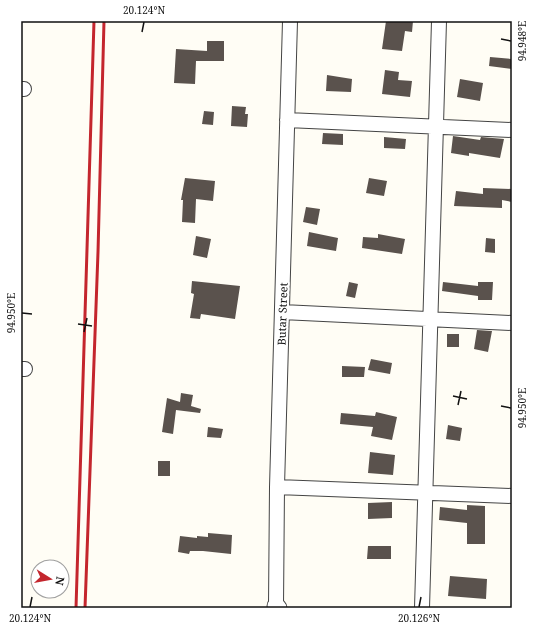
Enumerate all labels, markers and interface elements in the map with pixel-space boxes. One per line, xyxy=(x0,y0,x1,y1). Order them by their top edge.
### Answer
text: 20.124°N xyxy=(123,3,165,17)
text: 94.948°E xyxy=(515,21,529,61)
street label: Butar Street xyxy=(273,282,291,346)
text: 94.950°E xyxy=(4,293,18,333)
text: 94.950°E xyxy=(515,388,529,428)
north arrow xyxy=(30,559,70,599)
text: N xyxy=(52,575,68,587)
text: 20.124°N xyxy=(9,611,51,625)
text: 20.126°N xyxy=(398,611,440,625)

